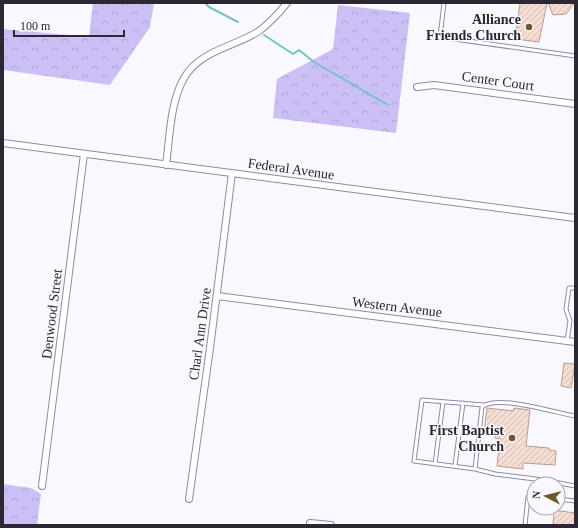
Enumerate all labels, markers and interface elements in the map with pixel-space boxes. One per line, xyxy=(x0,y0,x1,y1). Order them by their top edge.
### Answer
scale bar xyxy=(14,12,124,38)
place label: Alliance Friends Church xyxy=(426,12,521,43)
text: 100 m xyxy=(20,19,51,33)
marker: Alliance Friends Church xyxy=(524,22,534,32)
street label: Center Court xyxy=(461,69,535,94)
street label: Federal Avenue xyxy=(247,156,335,182)
street label: Denwood Street xyxy=(39,268,65,360)
street label: Charl Ann Drive xyxy=(186,287,214,381)
street label: Western Avenue xyxy=(351,294,443,320)
place label: First Baptist Church xyxy=(429,423,504,454)
marker: First Baptist Church xyxy=(507,433,517,443)
north arrow xyxy=(526,476,566,516)
text: N xyxy=(530,490,543,499)

